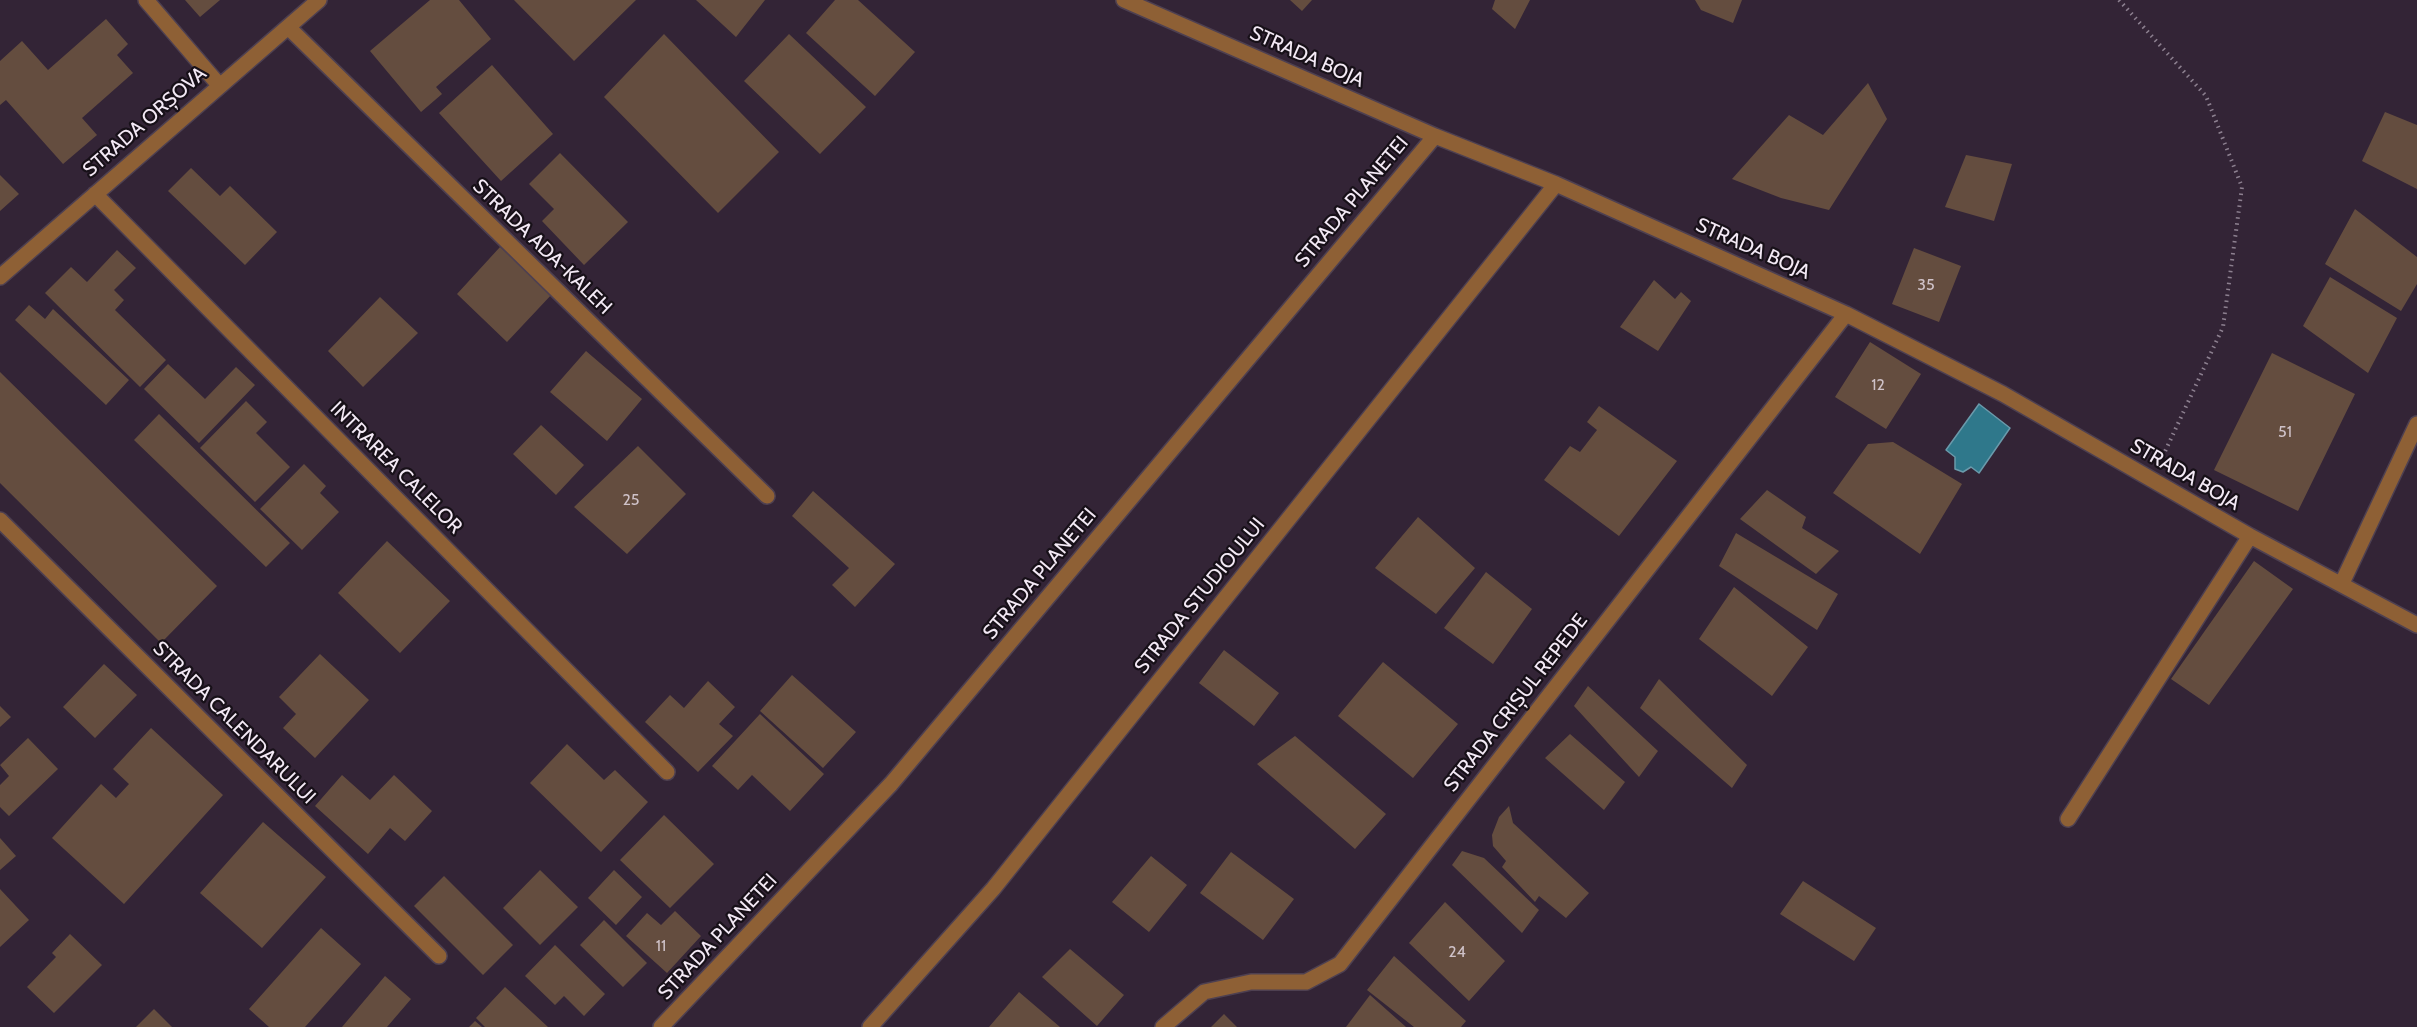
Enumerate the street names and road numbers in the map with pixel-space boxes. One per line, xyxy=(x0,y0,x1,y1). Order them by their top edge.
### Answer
street label: STRADA BOJA xyxy=(1246,21,1368,93)
street label: STRADA ORȘOVA xyxy=(78,62,212,182)
street label: STRADA PLANETEI xyxy=(1290,132,1414,272)
street label: STRADA ADA-KALEH xyxy=(467,174,617,320)
street label: STRADA BOJA xyxy=(1692,213,1814,285)
street label: INTRAREA CALELOR xyxy=(325,397,467,539)
street label: STRADA BOJA xyxy=(2126,434,2244,516)
street label: STRADA PLANETEI xyxy=(978,504,1102,644)
street label: STRADA STUDIOULUI xyxy=(1130,513,1270,679)
street label: STRADA CRIȘUL REPEDE xyxy=(1439,609,1593,797)
street label: STRADA CALENDARULUI xyxy=(148,637,320,809)
street label: STRADA PLANETEI xyxy=(653,869,783,1005)

